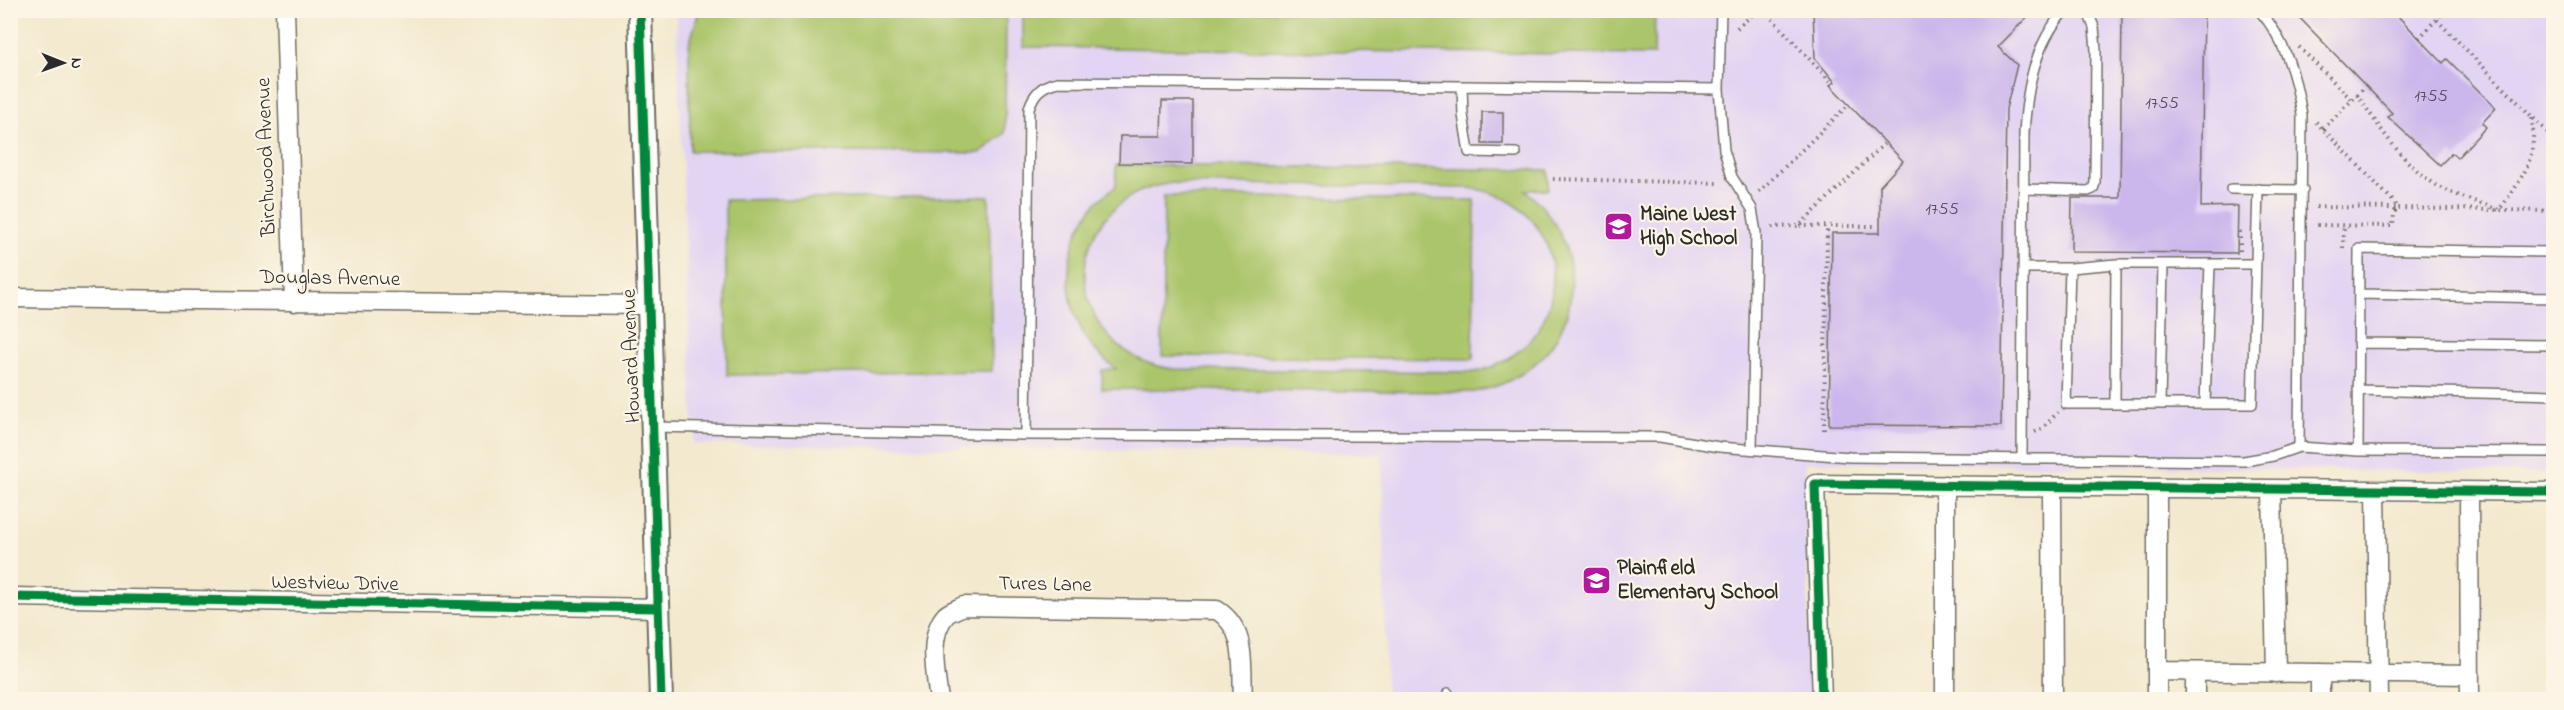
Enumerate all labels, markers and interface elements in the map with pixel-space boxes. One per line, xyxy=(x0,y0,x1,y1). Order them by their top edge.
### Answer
north arrow xyxy=(33,33,93,93)
text: N xyxy=(64,58,88,69)
street label: Birchwood Avenue xyxy=(249,76,285,238)
house number: 1755 xyxy=(2414,84,2448,110)
house number: 1755 xyxy=(2145,91,2179,117)
house number: 1755 xyxy=(1925,197,1959,223)
place label: Maine West High School xyxy=(1640,200,1738,256)
school or university icon: Maine West High School xyxy=(1603,211,1635,243)
street label: Douglas Avenue xyxy=(258,263,401,297)
street label: Howard Avenue xyxy=(615,288,649,424)
place label: Plainfield Elementary School xyxy=(1617,554,1779,610)
school or university icon: Plainfield Elementary School xyxy=(1580,565,1612,597)
street label: Westview Drive xyxy=(271,568,400,600)
street label: Tures Lane xyxy=(998,569,1093,601)

